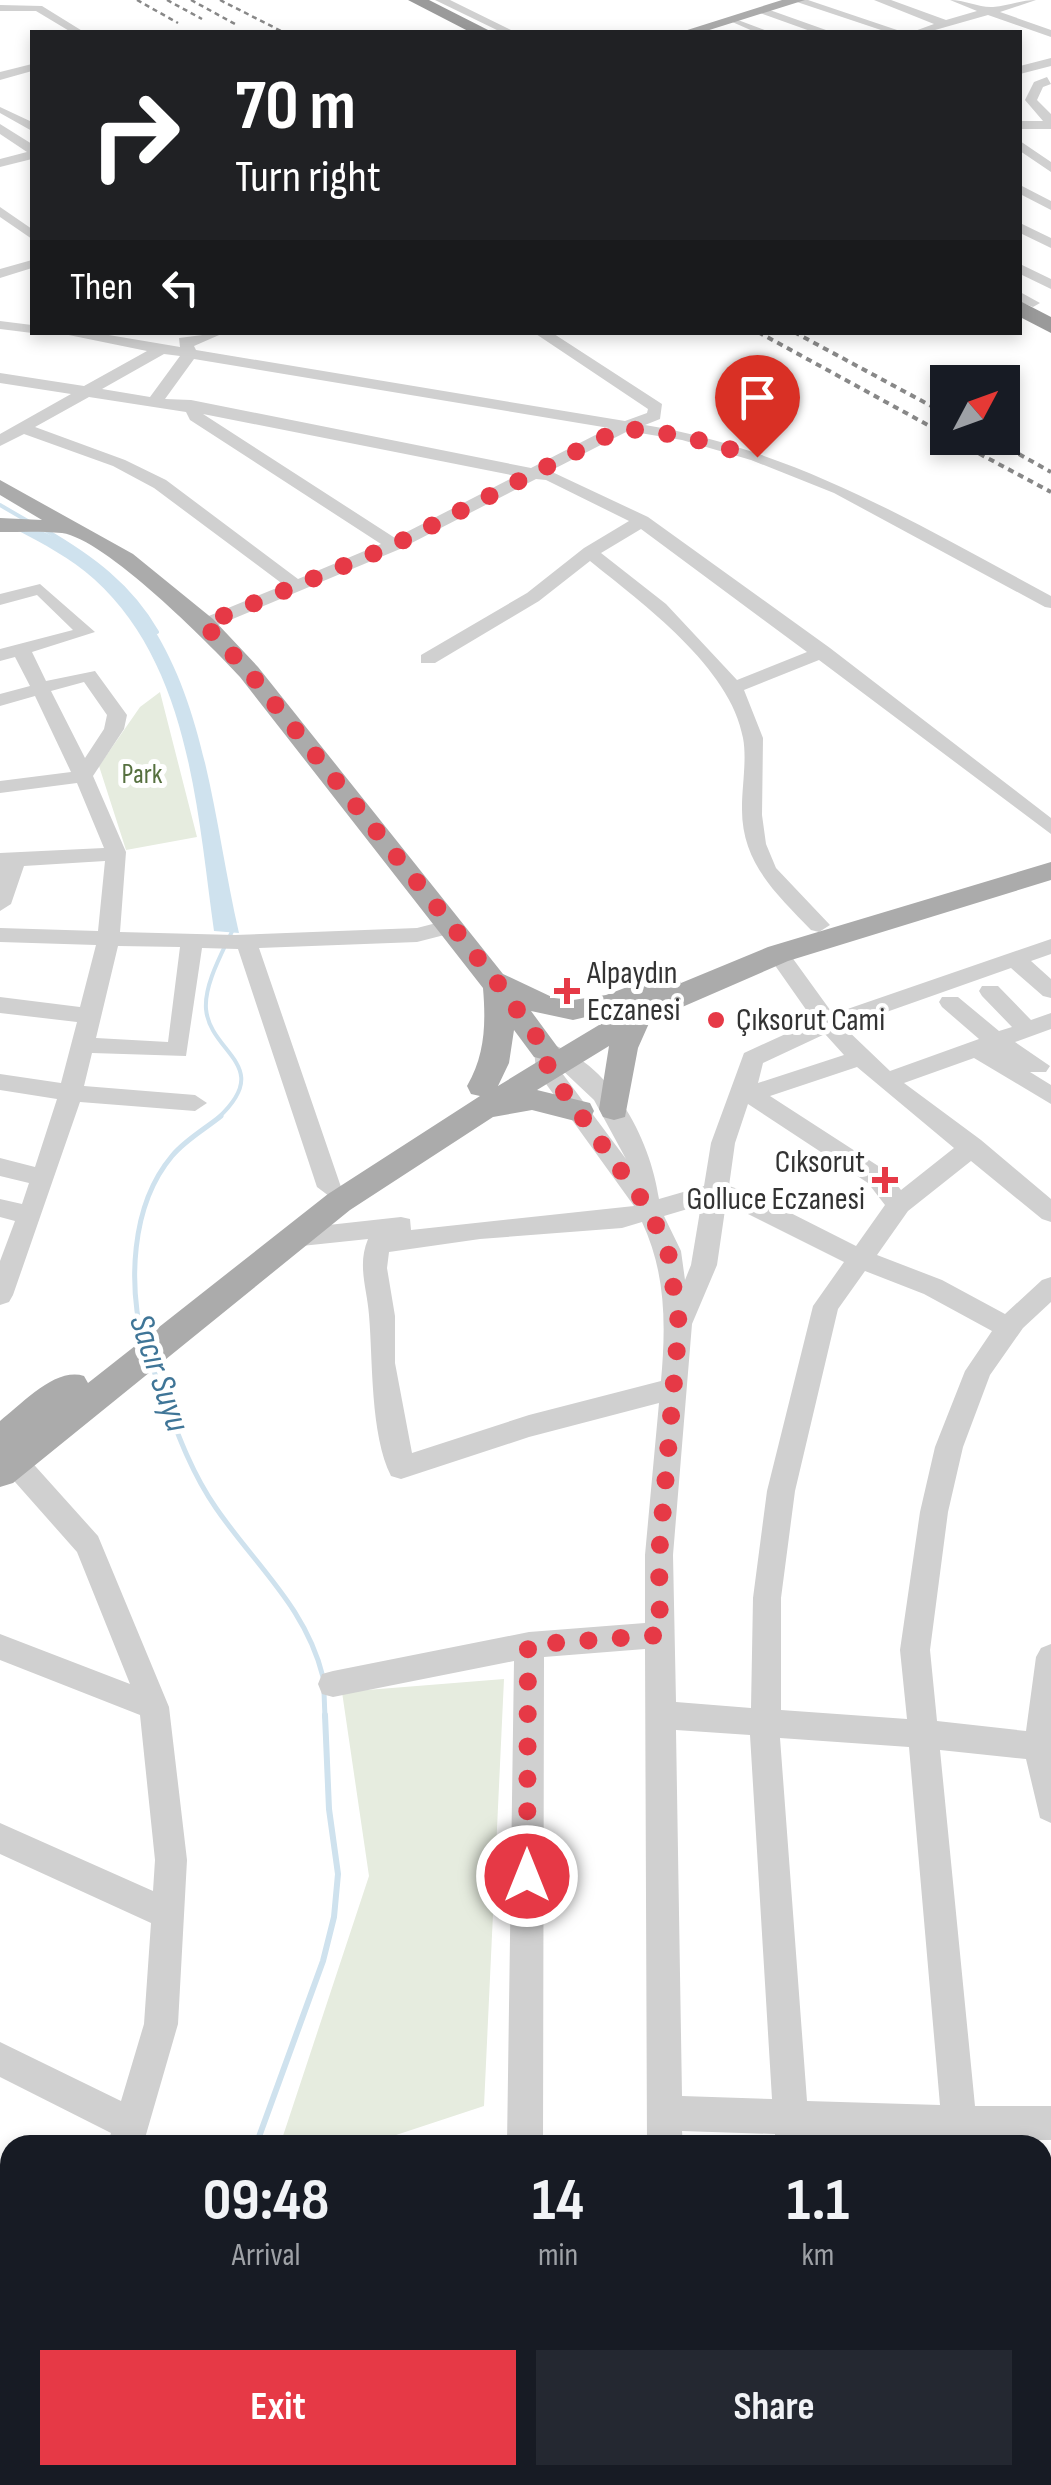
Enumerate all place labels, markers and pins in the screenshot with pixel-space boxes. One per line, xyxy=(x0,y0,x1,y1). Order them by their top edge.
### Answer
pin xyxy=(715,355,800,458)
place label: Alpaydın Eczanesi xyxy=(586,954,680,1030)
marker: Alpaydın Eczanesi xyxy=(556,980,578,1002)
place label: Çıksorut Cami xyxy=(736,1001,885,1040)
marker: Çıksorut Cami xyxy=(705,1009,727,1031)
place label: Cıksorut Golluce Eczanesi xyxy=(686,1143,865,1219)
marker: Cıksorut Golluce Eczanesi xyxy=(874,1169,896,1191)

